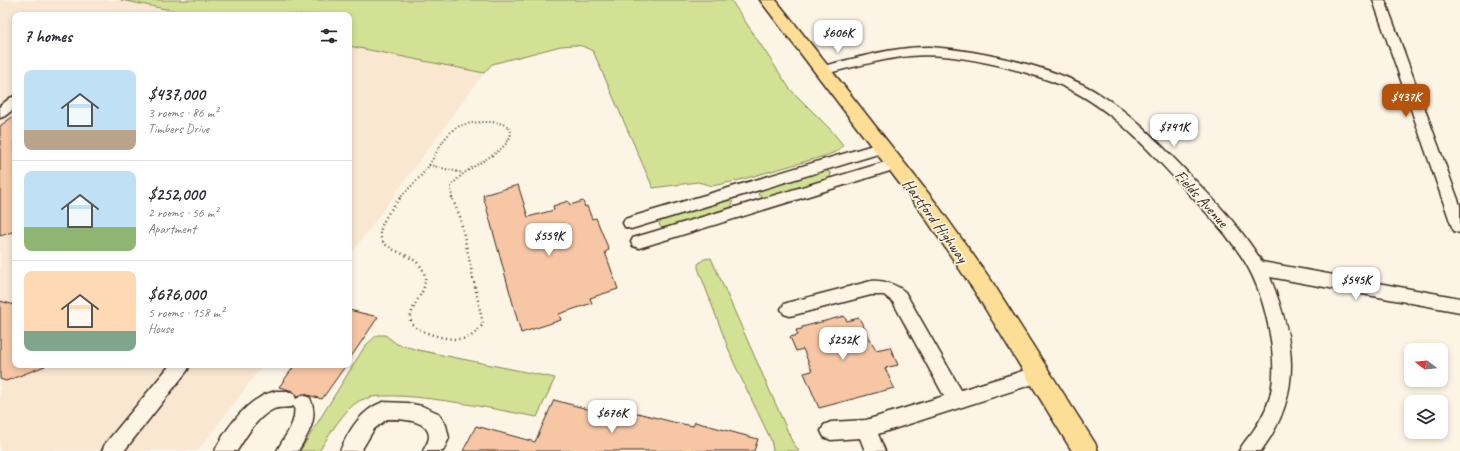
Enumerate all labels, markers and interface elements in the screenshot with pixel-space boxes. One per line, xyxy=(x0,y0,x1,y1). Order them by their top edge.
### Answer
pin: $606K xyxy=(810,20,866,54)
icon: filters xyxy=(318,25,340,47)
text: $606K xyxy=(823,25,853,41)
text: 7 homes xyxy=(24,26,72,47)
text: $437,000 xyxy=(148,84,205,105)
pin: $437K xyxy=(1378,84,1434,118)
icon: home xyxy=(56,86,104,134)
text: $437K xyxy=(1391,89,1421,105)
text: 3 rooms · 86 m² xyxy=(148,105,218,121)
pin: $741K xyxy=(1146,114,1202,148)
text: $741K xyxy=(1159,119,1189,135)
text: Timbers Drive xyxy=(148,121,209,137)
street label: Fields Avenue xyxy=(1170,166,1234,233)
street label: Hartford Highway xyxy=(898,175,973,268)
text: $252,000 xyxy=(148,184,205,205)
icon: home xyxy=(56,187,104,235)
text: 2 rooms · 56 m² xyxy=(148,205,218,221)
text: Apartment xyxy=(148,221,196,237)
pin: $559K xyxy=(521,223,577,257)
text: $559K xyxy=(534,228,564,244)
pin: $545K xyxy=(1328,267,1384,301)
text: $545K xyxy=(1341,272,1371,288)
text: $676,000 xyxy=(148,284,206,305)
icon: home xyxy=(56,287,104,335)
text: 5 rooms · 158 m² xyxy=(148,305,224,321)
text: House xyxy=(148,321,173,337)
pin: $252K xyxy=(815,327,871,361)
text: $252K xyxy=(828,332,858,348)
north arrow xyxy=(1404,343,1448,387)
map controls xyxy=(1404,343,1448,439)
button: layers xyxy=(1404,395,1448,439)
pin: $676K xyxy=(584,400,640,434)
text: $676K xyxy=(597,405,627,421)

